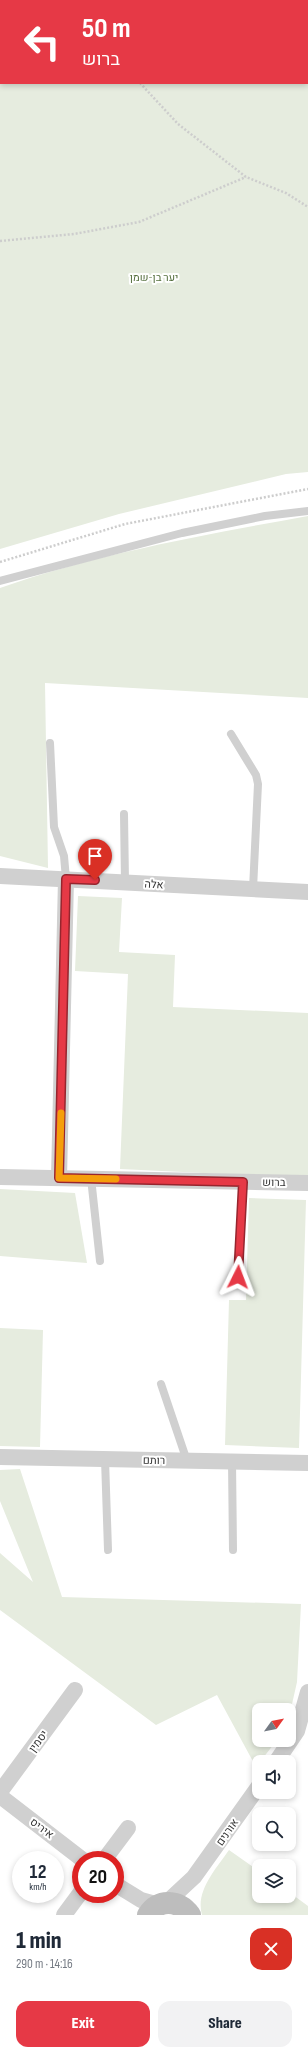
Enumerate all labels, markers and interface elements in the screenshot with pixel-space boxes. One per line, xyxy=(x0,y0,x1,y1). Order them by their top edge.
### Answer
text: 50 m xyxy=(82,12,131,45)
icon: left xyxy=(16,16,68,68)
text: ברוש xyxy=(82,49,120,70)
park label: יער בן-שמן xyxy=(130,271,178,284)
pin xyxy=(78,839,112,880)
icon: arrive xyxy=(84,845,106,867)
street label: אלה xyxy=(144,878,164,891)
street label: ברוש xyxy=(262,1176,286,1189)
position arrow xyxy=(217,1256,259,1298)
street label: רותם xyxy=(143,1454,165,1467)
north arrow xyxy=(252,1703,296,1747)
map controls xyxy=(252,1703,296,1903)
street label: יסמין xyxy=(26,1728,51,1755)
button: sound xyxy=(252,1755,296,1799)
button: search xyxy=(252,1807,296,1851)
street label: איריס xyxy=(27,1815,56,1841)
street label: אורנים xyxy=(213,1816,241,1848)
speed limit sign: 20 xyxy=(72,1851,124,1903)
button: layers xyxy=(252,1859,296,1903)
text: 12 xyxy=(30,1860,46,1884)
text: km/h xyxy=(29,1881,47,1893)
text: 1 min xyxy=(16,1926,62,1955)
button: close xyxy=(250,1928,292,1970)
text: 290 m · 14:16 xyxy=(16,1956,73,1972)
button: Exit xyxy=(16,2001,150,2047)
button: Share xyxy=(158,2001,292,2047)

